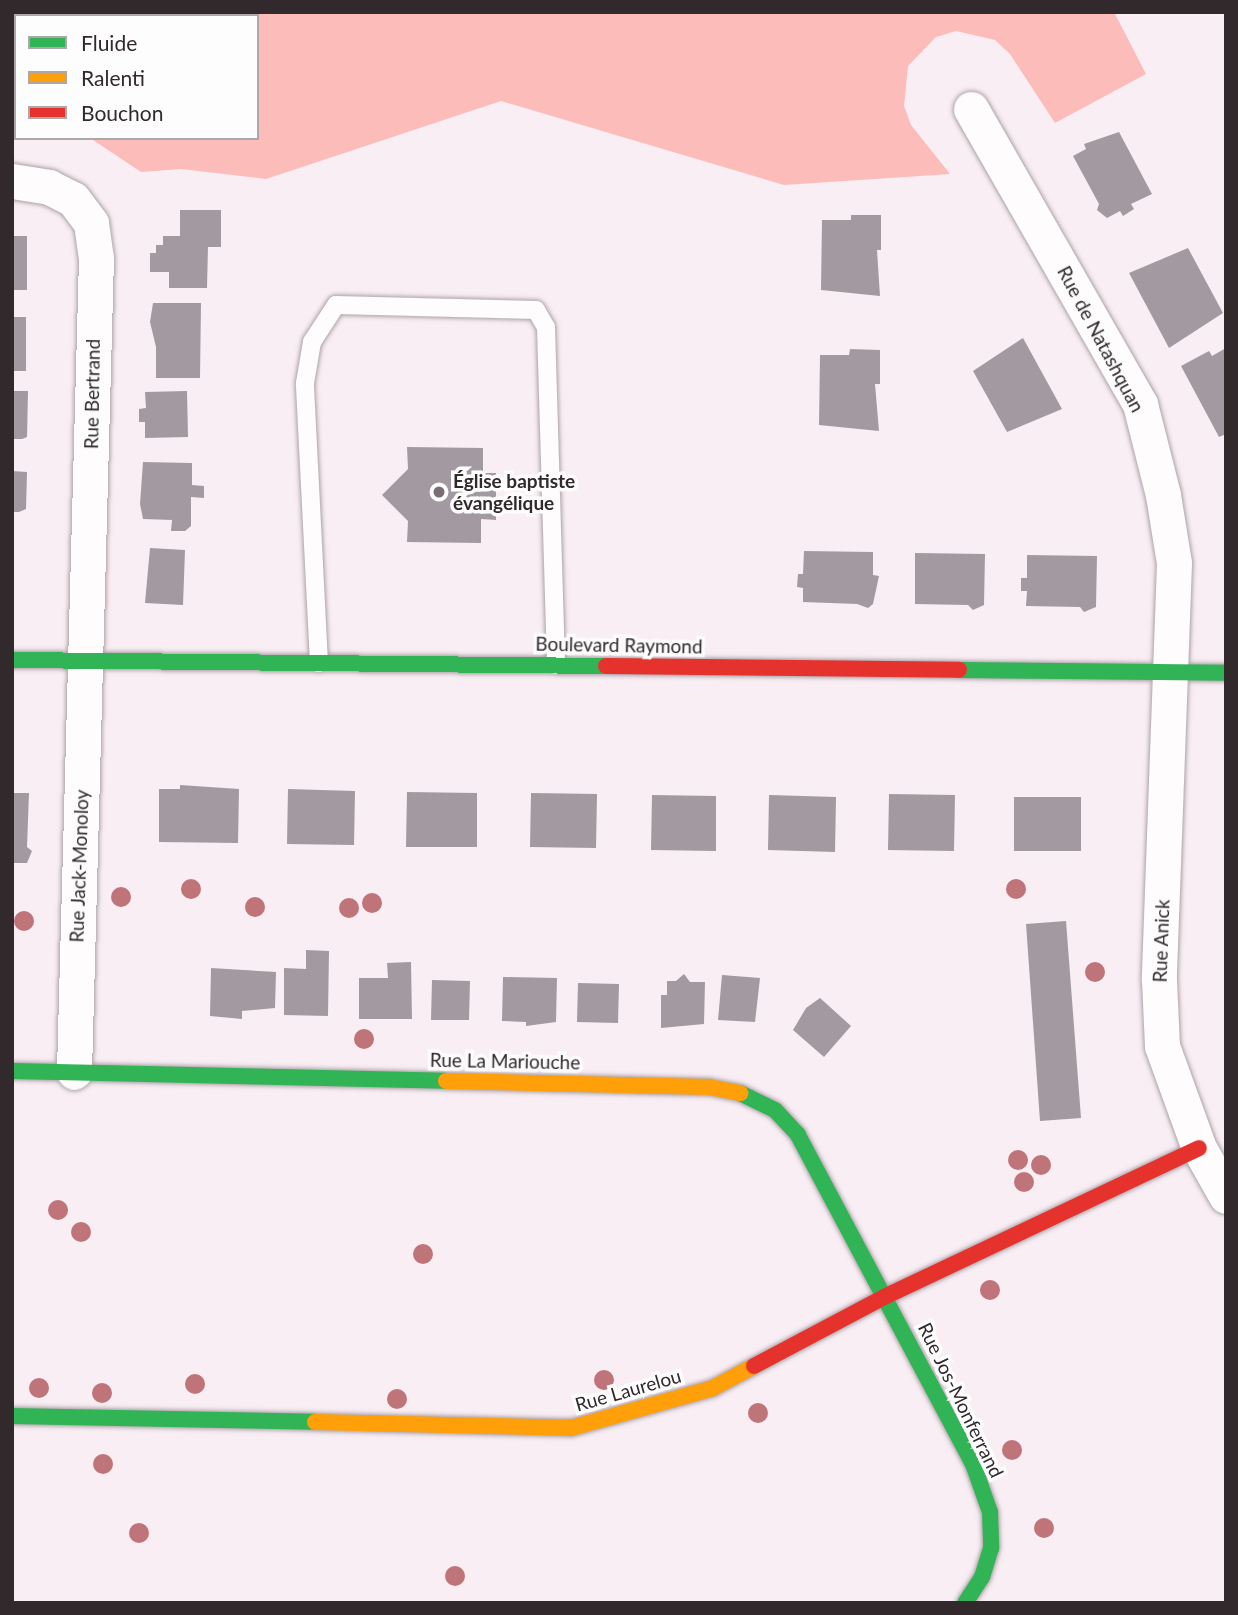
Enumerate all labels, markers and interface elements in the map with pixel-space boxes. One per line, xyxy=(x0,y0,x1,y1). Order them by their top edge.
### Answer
legend xyxy=(14,14,259,140)
text: Fluide xyxy=(81,30,137,55)
text: Ralenti xyxy=(81,65,145,90)
text: Bouchon xyxy=(81,100,163,125)
street label: Rue de Natashquan xyxy=(1053,262,1149,416)
street label: Rue Bertrand xyxy=(80,339,104,449)
place label: Église baptiste évangélique xyxy=(453,470,575,514)
marker: Église baptiste évangélique xyxy=(431,484,447,500)
street label: Boulevard Raymond xyxy=(535,632,703,658)
street label: Rue Jack-Monoloy xyxy=(65,789,93,943)
street label: Rue Anick xyxy=(1148,899,1174,983)
street label: Rue La Mariouche xyxy=(430,1048,580,1074)
street label: Rue Jos-Monferrand xyxy=(913,1319,1009,1481)
street label: Rue Laurelou xyxy=(572,1364,684,1416)

